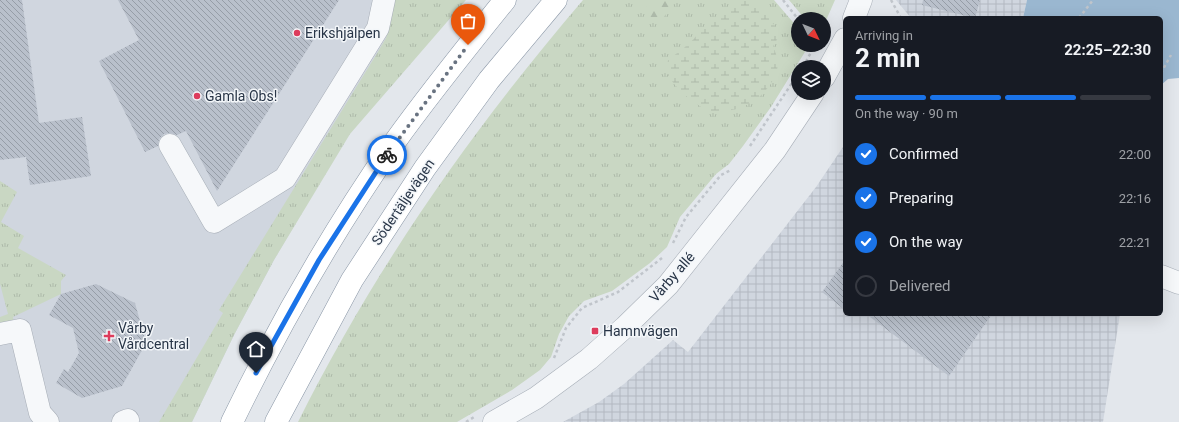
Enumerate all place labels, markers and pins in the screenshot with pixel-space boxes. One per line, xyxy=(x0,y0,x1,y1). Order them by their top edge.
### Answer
pin xyxy=(451,4,485,45)
place label: Erikshjälpen xyxy=(305,25,381,41)
marker: Erikshjälpen xyxy=(292,28,302,38)
place label: Gamla Obs! xyxy=(205,88,277,104)
marker: Gamla Obs! xyxy=(192,91,202,101)
place label: Vårby Vårdcentral xyxy=(118,320,189,352)
place label: Hamnvägen xyxy=(603,323,678,339)
marker: Hamnvägen xyxy=(590,326,600,336)
marker: Vårby Vårdcentral xyxy=(103,330,115,342)
pin xyxy=(239,332,273,373)

